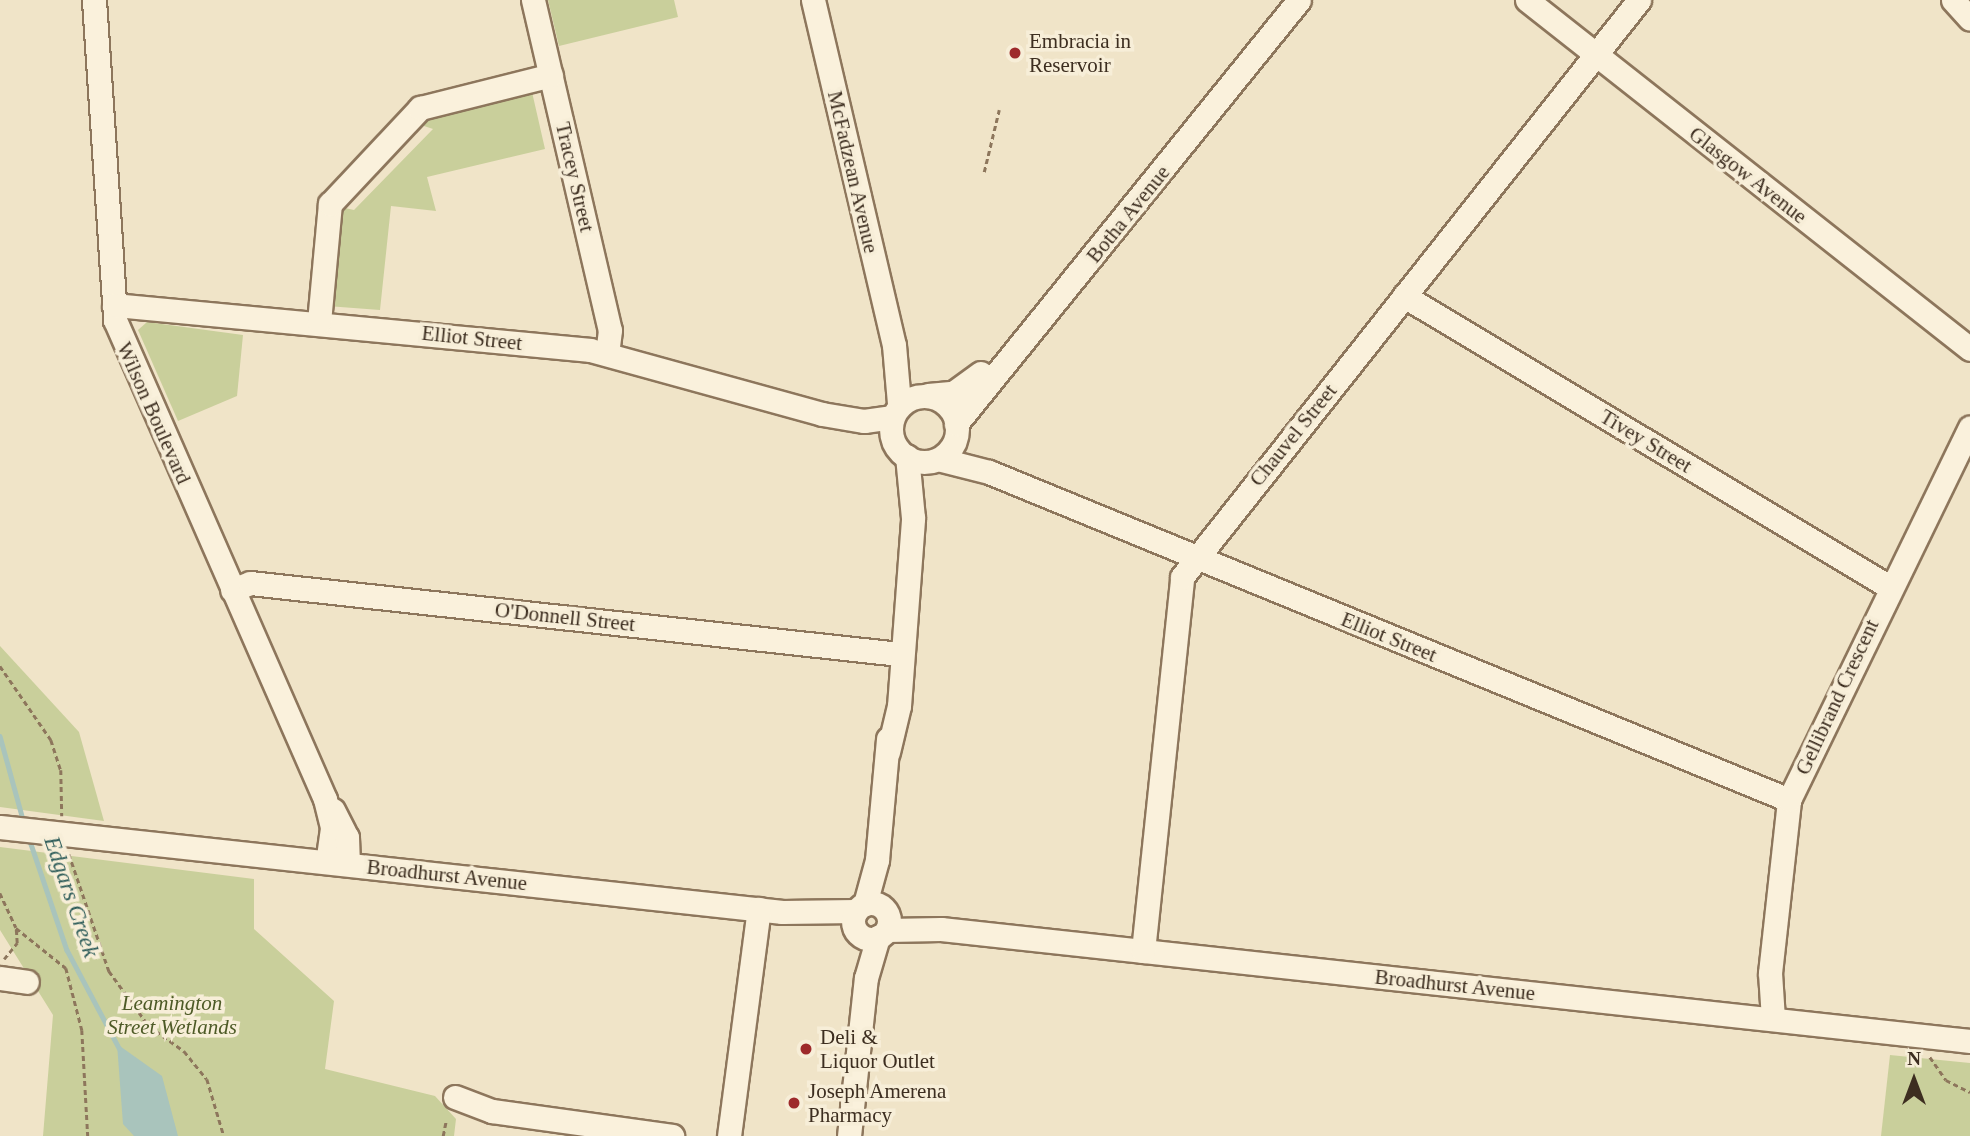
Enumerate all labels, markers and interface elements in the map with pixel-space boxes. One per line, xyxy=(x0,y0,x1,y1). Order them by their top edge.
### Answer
place label: Embracia in Reservoir xyxy=(1029,28,1131,78)
marker: Embracia in Reservoir xyxy=(1007,45,1023,61)
street label: McFadzean Avenue xyxy=(822,88,884,256)
street label: Tracey Street xyxy=(550,120,600,234)
street label: Glasgow Avenue xyxy=(1684,121,1812,229)
street label: Botha Avenue xyxy=(1081,160,1175,268)
street label: Elliot Street xyxy=(421,320,523,356)
street label: Wilson Boulevard xyxy=(111,338,197,488)
street label: Chauvel Street xyxy=(1244,379,1342,491)
street label: Tivey Street xyxy=(1596,404,1696,478)
street label: O'Donnell Street xyxy=(494,597,636,637)
street label: Elliot Street xyxy=(1338,606,1440,668)
street label: Gellibrand Crescent xyxy=(1790,615,1884,779)
water label: Edgars Creek xyxy=(37,833,105,961)
street label: Broadhurst Avenue xyxy=(365,854,529,896)
street label: Broadhurst Avenue xyxy=(1373,964,1537,1006)
park label: Leamington Street Wetlands xyxy=(107,990,237,1040)
place label: Deli & Liquor Outlet xyxy=(820,1024,935,1074)
marker: Deli & Liquor Outlet xyxy=(798,1041,814,1057)
north arrow xyxy=(1879,1045,1949,1115)
text: N xyxy=(1907,1048,1921,1069)
place label: Joseph Amerena Pharmacy xyxy=(808,1078,947,1128)
marker: Joseph Amerena Pharmacy xyxy=(786,1095,802,1111)

